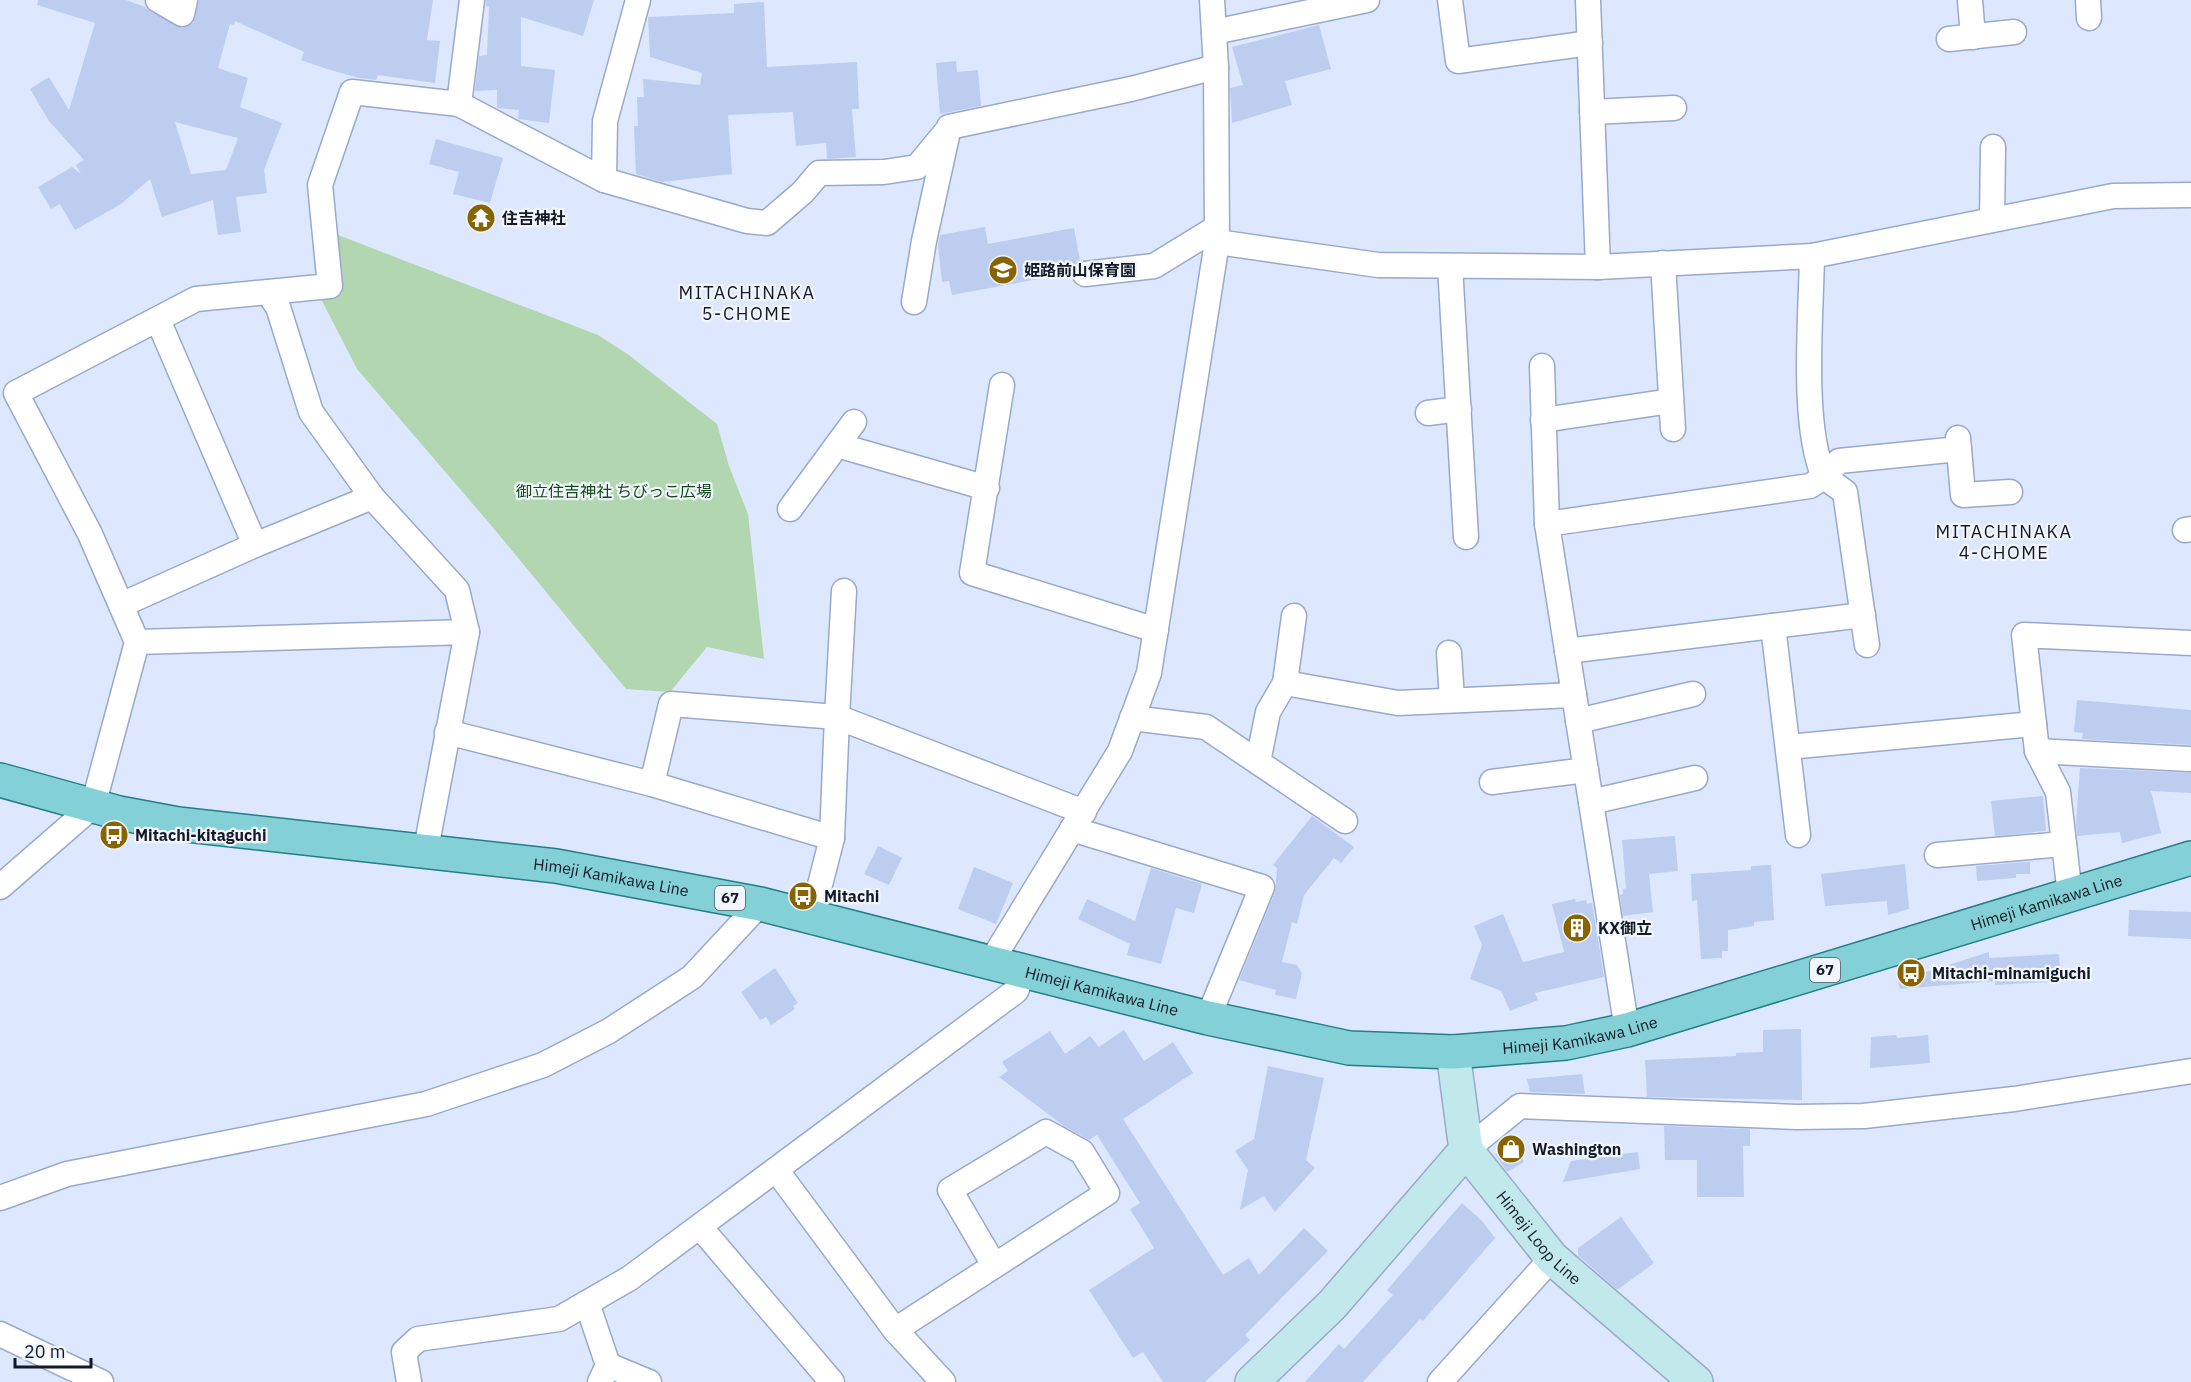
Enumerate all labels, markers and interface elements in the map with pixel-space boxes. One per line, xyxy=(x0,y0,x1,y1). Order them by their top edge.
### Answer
temple icon: 住吉神社 xyxy=(465,202,497,234)
place label: 住吉神社 xyxy=(501,208,566,228)
school or university icon: 姫路前山保育園 xyxy=(987,254,1019,286)
place label: 姫路前山保育園 xyxy=(1024,260,1136,280)
district label: MITACHINAKA 5-CHOME xyxy=(679,281,815,325)
park label: 御立住吉神社 ちびっこ広場 xyxy=(516,481,712,501)
district label: MITACHINAKA 4-CHOME xyxy=(1936,520,2072,564)
bus stop icon: Mitachi-kitaguchi xyxy=(98,819,130,851)
place label: Mitachi-kitaguchi xyxy=(135,825,266,845)
street label: Himeji Kamikawa Line xyxy=(532,854,691,901)
street label: Himeji Kamikawa Line xyxy=(1968,869,2125,935)
bus stop icon: Mitachi xyxy=(787,880,819,912)
road number: 67 xyxy=(715,886,745,910)
place label: Mitachi xyxy=(824,886,879,906)
building icon: KX御立 xyxy=(1561,912,1593,944)
place label: KX御立 xyxy=(1598,918,1652,938)
bus stop icon: Mitachi-minamiguchi xyxy=(1895,957,1927,989)
road number: 67 xyxy=(1810,958,1840,982)
street label: Himeji Kamikawa Line xyxy=(1023,962,1181,1020)
place label: Mitachi-minamiguchi xyxy=(1932,963,2091,983)
street label: Himeji Kamikawa Line xyxy=(1501,1011,1660,1058)
shop icon: Washington xyxy=(1495,1133,1527,1165)
place label: Washington xyxy=(1532,1139,1621,1159)
street label: Himeji Loop Line xyxy=(1492,1187,1586,1289)
scale bar xyxy=(15,1331,92,1369)
text: 20 m xyxy=(24,1340,66,1363)

